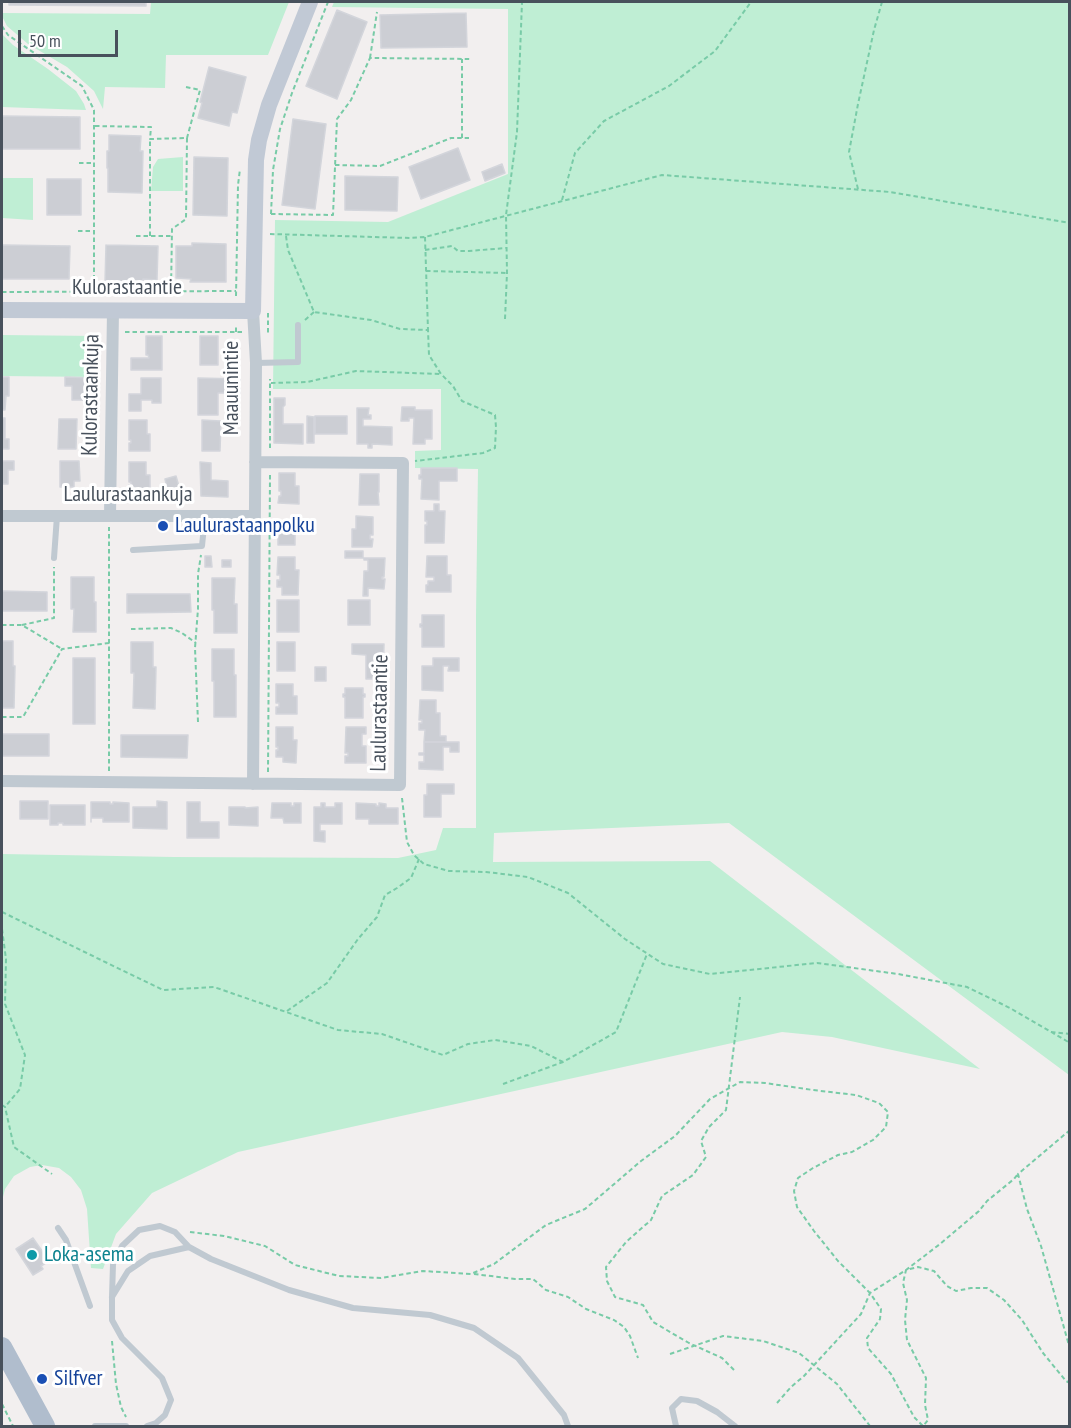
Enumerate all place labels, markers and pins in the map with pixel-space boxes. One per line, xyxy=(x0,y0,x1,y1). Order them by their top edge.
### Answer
place label: Laulurastaanpolku xyxy=(175,513,315,539)
marker: Laulurastaanpolku xyxy=(156,519,170,533)
place label: Loka-asema xyxy=(44,1242,134,1268)
marker: Loka-asema xyxy=(25,1248,39,1262)
place label: Silfver xyxy=(54,1366,103,1392)
marker: Silfver xyxy=(35,1372,49,1386)

